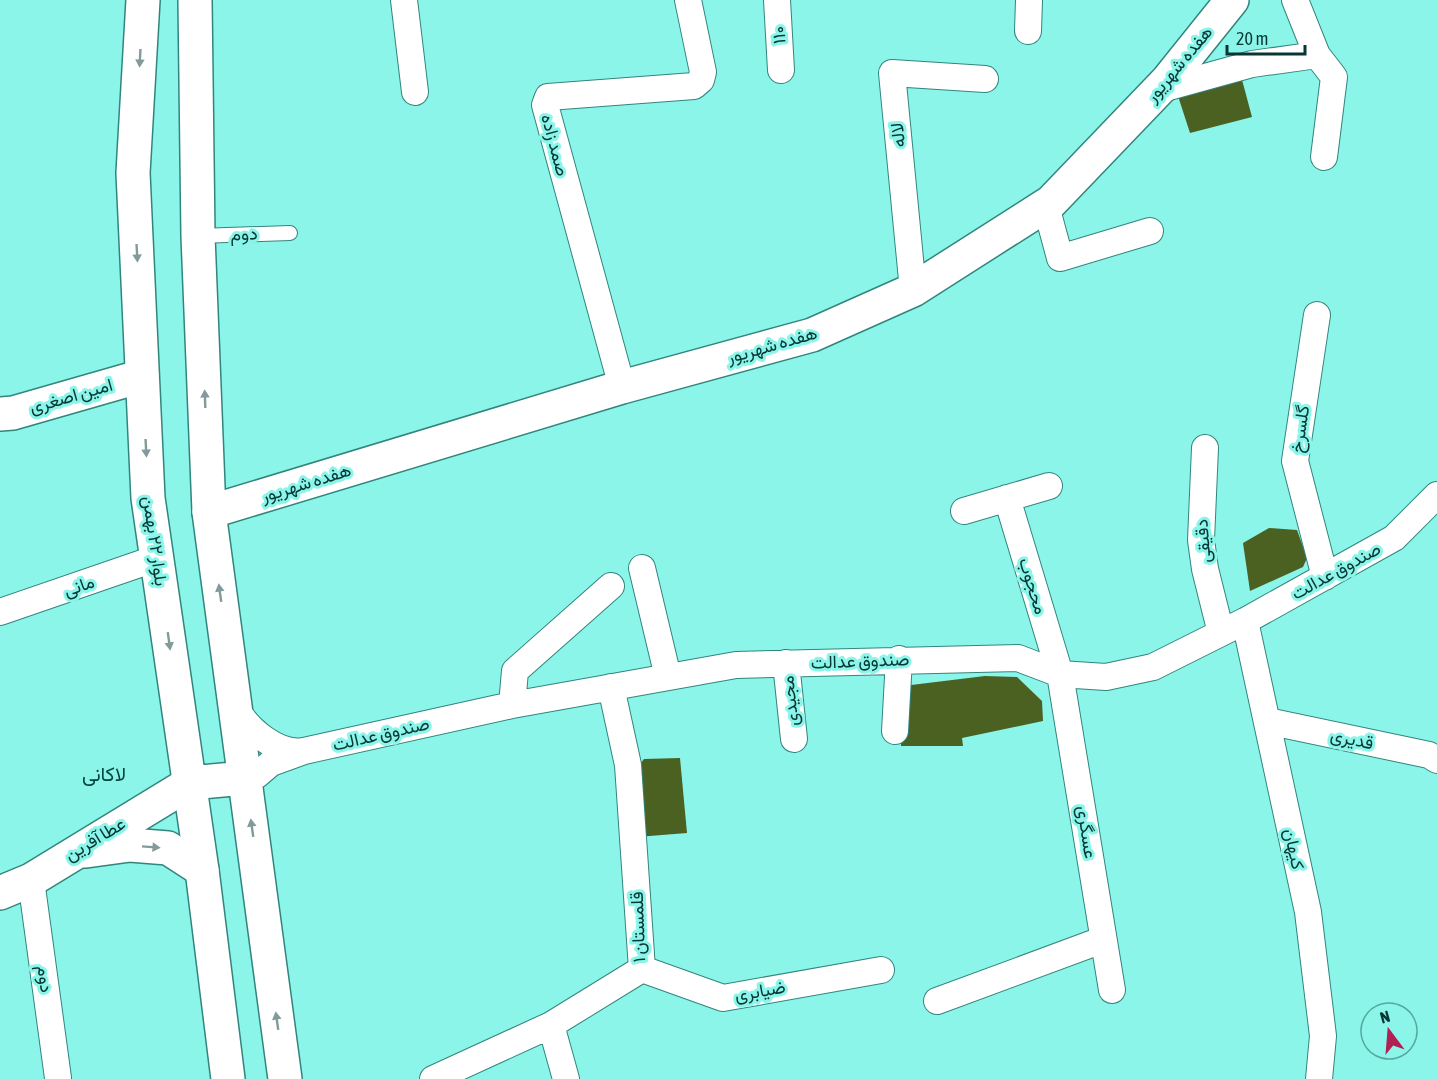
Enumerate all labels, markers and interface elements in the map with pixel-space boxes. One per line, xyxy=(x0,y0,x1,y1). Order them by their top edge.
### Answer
scale bar xyxy=(1227,18,1305,56)
street label: هفده شهریور xyxy=(1140,21,1217,107)
street label: ۱۱۰ xyxy=(768,25,789,45)
text: 20 m xyxy=(1236,28,1268,49)
one-way arrow xyxy=(135,49,144,68)
street label: صمد زاده xyxy=(536,111,574,179)
street label: لاله xyxy=(886,122,909,148)
street label: دوم xyxy=(230,223,258,246)
one-way arrow xyxy=(132,244,141,263)
street label: هفده شهریور xyxy=(723,322,820,369)
street label: امین اصغری xyxy=(27,374,115,418)
one-way arrow xyxy=(200,389,209,408)
street label: گلسرخ xyxy=(1286,404,1315,454)
one-way arrow xyxy=(141,438,150,457)
street label: هفده شهریور xyxy=(257,459,354,507)
street label: بلوار ۲۲ بهمن xyxy=(138,495,172,587)
street label: دقیقی xyxy=(1190,518,1216,564)
street label: صندوق عدالت xyxy=(1288,537,1384,605)
street label: محجوب xyxy=(1014,555,1052,617)
street label: مانی xyxy=(61,571,97,601)
one-way arrow xyxy=(216,583,225,602)
one-way arrow xyxy=(164,632,173,651)
street label: صندوق عدالت xyxy=(810,648,910,674)
street label: مجیدی xyxy=(776,675,804,727)
street label: صندوق عدالت xyxy=(330,712,432,756)
street label: قدیری xyxy=(1328,724,1376,754)
district label: لاکانی xyxy=(82,762,126,786)
street label: عسگری xyxy=(1072,804,1102,860)
street label: عطا آفرین xyxy=(60,812,130,866)
one-way arrow xyxy=(247,818,256,837)
street label: کیهان xyxy=(1279,826,1309,872)
one-way arrow xyxy=(142,842,161,852)
street label: قلمستان ۱ xyxy=(626,891,649,963)
street label: دوم xyxy=(31,964,58,994)
street label: ضیابری xyxy=(733,976,787,1006)
north arrow xyxy=(1359,1001,1419,1061)
text: N xyxy=(1378,1007,1392,1027)
one-way arrow xyxy=(273,1011,282,1030)

